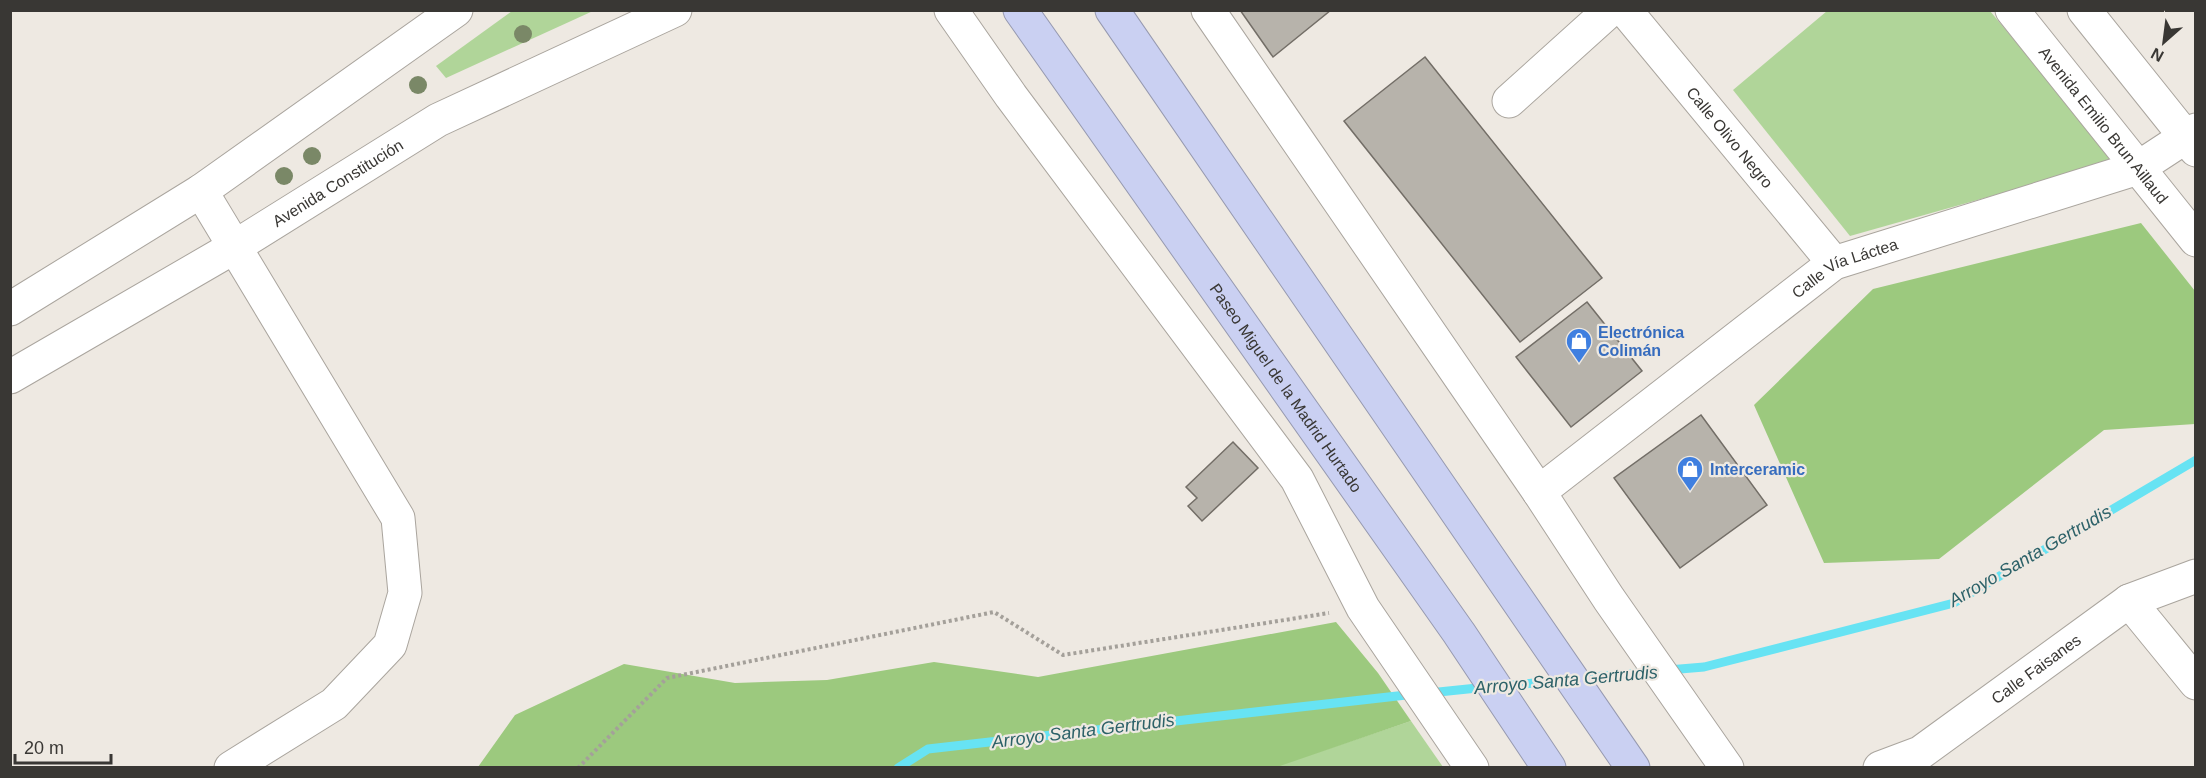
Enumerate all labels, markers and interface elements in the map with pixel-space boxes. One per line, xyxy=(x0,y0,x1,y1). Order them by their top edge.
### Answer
north arrow xyxy=(2134,12,2194,72)
street label: Avenida Emilio Brun Aillaud xyxy=(2036,43,2171,207)
text: N xyxy=(2148,45,2166,65)
street label: Calle Olivo Negro xyxy=(1683,84,1776,191)
street label: Avenida Constitución xyxy=(270,136,406,230)
street label: Calle Vía Láctea xyxy=(1789,236,1900,302)
street label: Paseo Miguel de la Madrid Hurtado xyxy=(1206,280,1365,496)
place label: Electrónica Colimán xyxy=(1598,324,1684,359)
shop icon: Electrónica Colimán xyxy=(1564,326,1594,364)
shop icon: Interceramic xyxy=(1675,454,1705,492)
place label: Interceramic xyxy=(1710,461,1805,478)
water label: Arroyo Santa Gertrudis xyxy=(1944,501,2115,611)
street label: Calle Faisanes xyxy=(1988,631,2084,707)
water label: Arroyo Santa Gertrudis xyxy=(1472,662,1659,698)
water label: Arroyo Santa Gertrudis xyxy=(989,710,1176,752)
scale bar xyxy=(15,727,111,765)
text: 20 m xyxy=(24,738,64,758)

